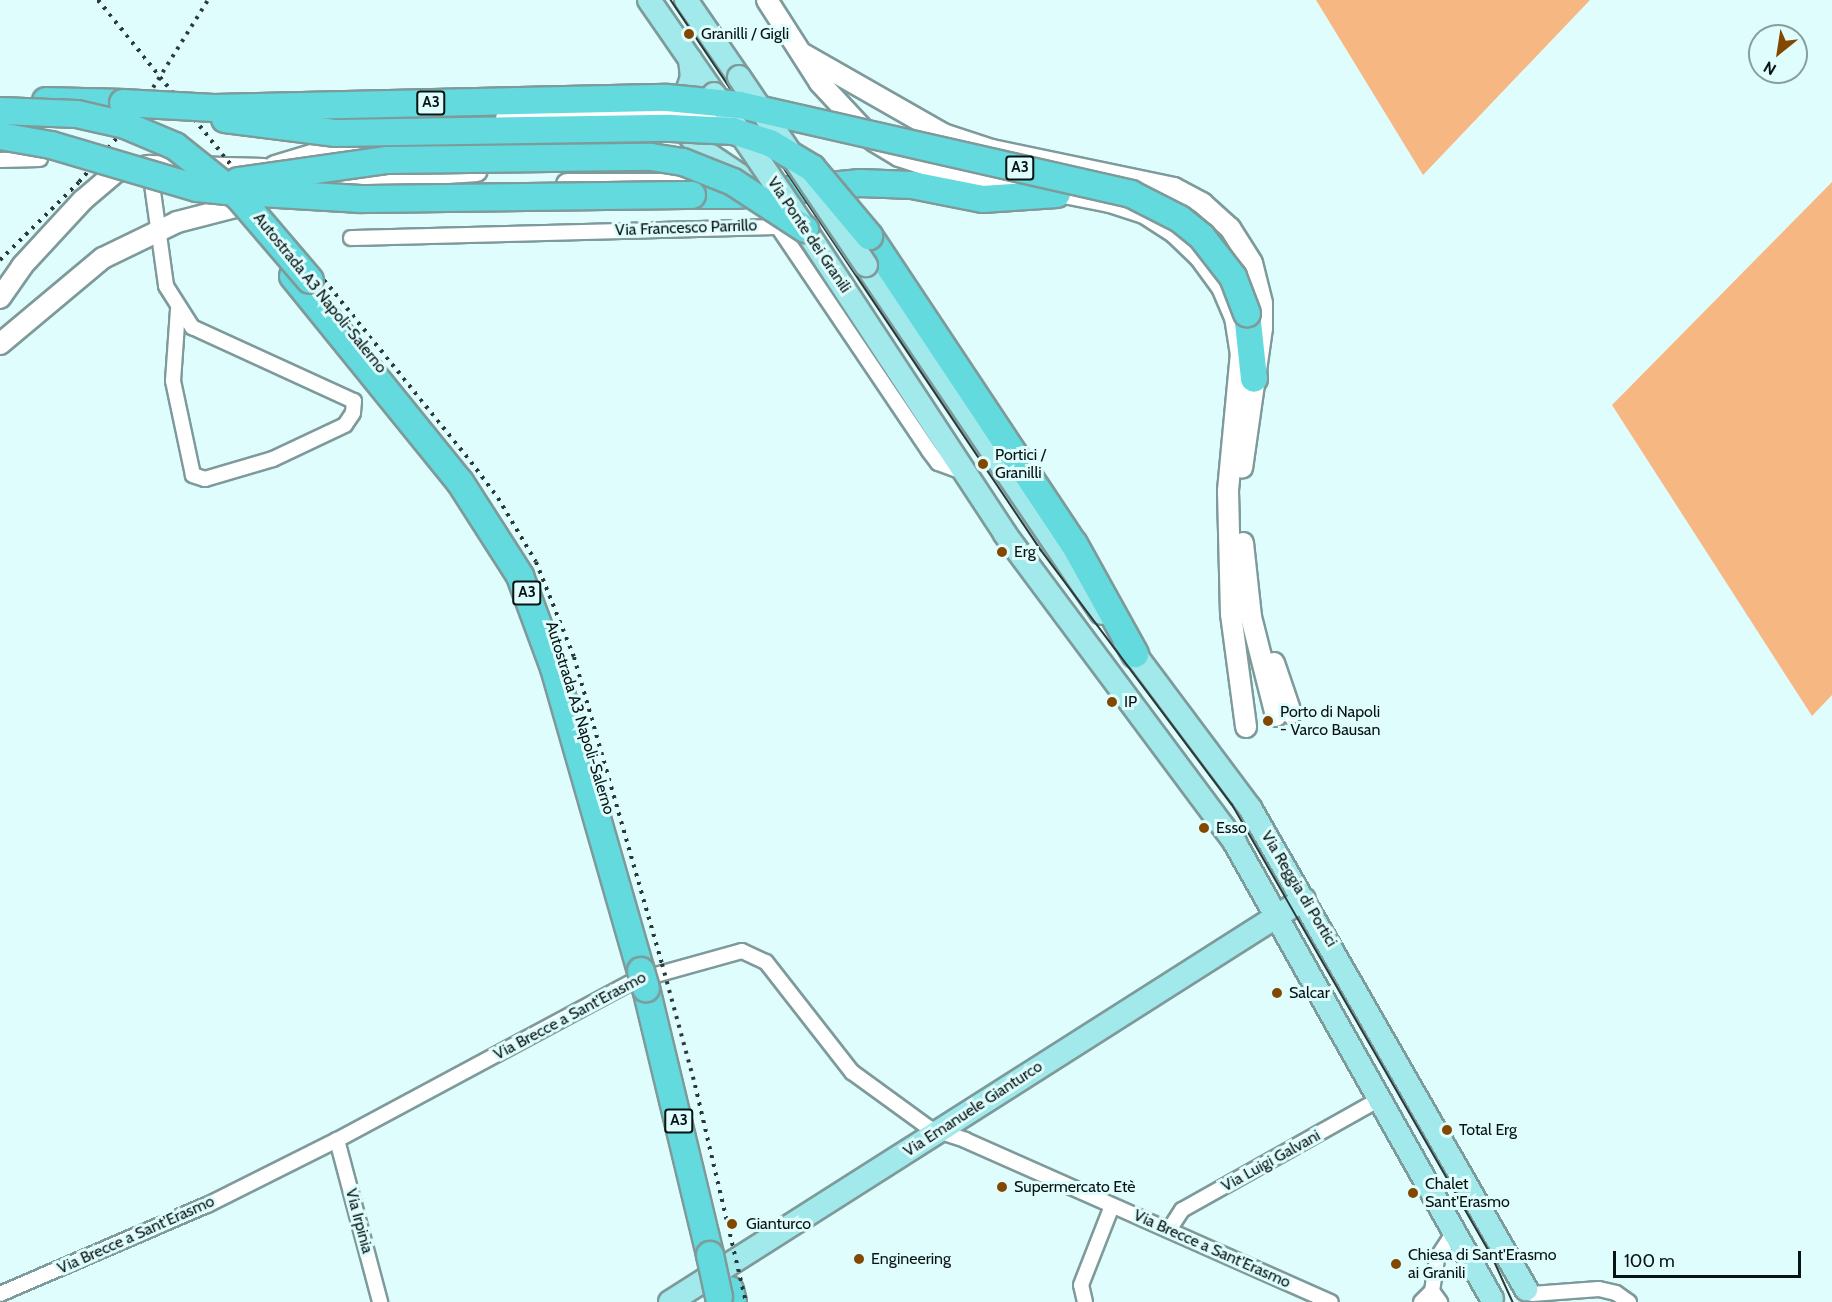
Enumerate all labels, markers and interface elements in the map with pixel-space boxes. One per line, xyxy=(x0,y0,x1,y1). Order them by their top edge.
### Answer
place label: Granilli / Gigli xyxy=(701,24,789,44)
north arrow xyxy=(1748,24,1808,84)
marker: Granilli / Gigli xyxy=(682,27,696,41)
text: N xyxy=(1760,57,1779,79)
road number: A3 xyxy=(416,91,446,115)
road number: A3 xyxy=(1005,156,1035,180)
street label: Via Ponte dei Granili xyxy=(763,173,855,297)
street label: Autostrada A3 Napoli-Salerno xyxy=(249,209,391,377)
street label: Via Francesco Parrillo xyxy=(615,216,757,240)
place label: Portici / Granilli xyxy=(995,445,1046,483)
marker: Portici / Granilli xyxy=(976,457,990,471)
place label: Erg xyxy=(1014,542,1036,562)
marker: Erg xyxy=(995,545,1009,559)
road number: A3 xyxy=(512,581,542,605)
street label: Autostrada A3 Napoli-Salerno xyxy=(541,619,619,817)
place label: IP xyxy=(1124,692,1137,712)
marker: IP xyxy=(1105,695,1119,709)
place label: Porto di Napoli - Varco Bausan xyxy=(1280,702,1380,740)
marker: Porto di Napoli - Varco Bausan xyxy=(1261,714,1275,728)
place label: Esso xyxy=(1216,818,1247,838)
marker: Esso xyxy=(1197,821,1211,835)
street label: Via Reggia di Portici xyxy=(1257,828,1341,950)
street label: Via Brecce a Sant'Erasmo xyxy=(491,968,649,1064)
place label: Salcar xyxy=(1289,983,1330,1003)
marker: Salcar xyxy=(1270,986,1284,1000)
street label: Via Emanuele Gianturco xyxy=(900,1057,1046,1161)
road number: A3 xyxy=(664,1109,694,1133)
place label: Total Erg xyxy=(1459,1120,1517,1140)
marker: Total Erg xyxy=(1440,1123,1454,1137)
street label: Via Luigi Galvani xyxy=(1218,1126,1324,1196)
place label: Chalet Sant'Erasmo xyxy=(1425,1174,1510,1212)
place label: Supermercato Etè xyxy=(1014,1177,1136,1197)
marker: Supermercato Etè xyxy=(995,1180,1009,1194)
street label: Via Irpinia xyxy=(341,1186,377,1256)
marker: Chalet Sant'Erasmo xyxy=(1406,1186,1420,1200)
street label: Via Brecce a Sant'Erasmo xyxy=(55,1192,217,1278)
street label: Via Brecce a Sant'Erasmo xyxy=(1131,1206,1293,1292)
place label: Gianturco xyxy=(746,1214,811,1234)
marker: Gianturco xyxy=(723,1215,741,1233)
scale bar xyxy=(1616,1239,1804,1277)
place label: Chiesa di Sant'Erasmo ai Granili xyxy=(1408,1245,1557,1283)
place label: Engineering xyxy=(871,1249,951,1269)
text: 100 m xyxy=(1624,1250,1675,1272)
marker: Engineering xyxy=(852,1252,866,1266)
marker: Chiesa di Sant'Erasmo ai Granili xyxy=(1389,1257,1403,1271)

